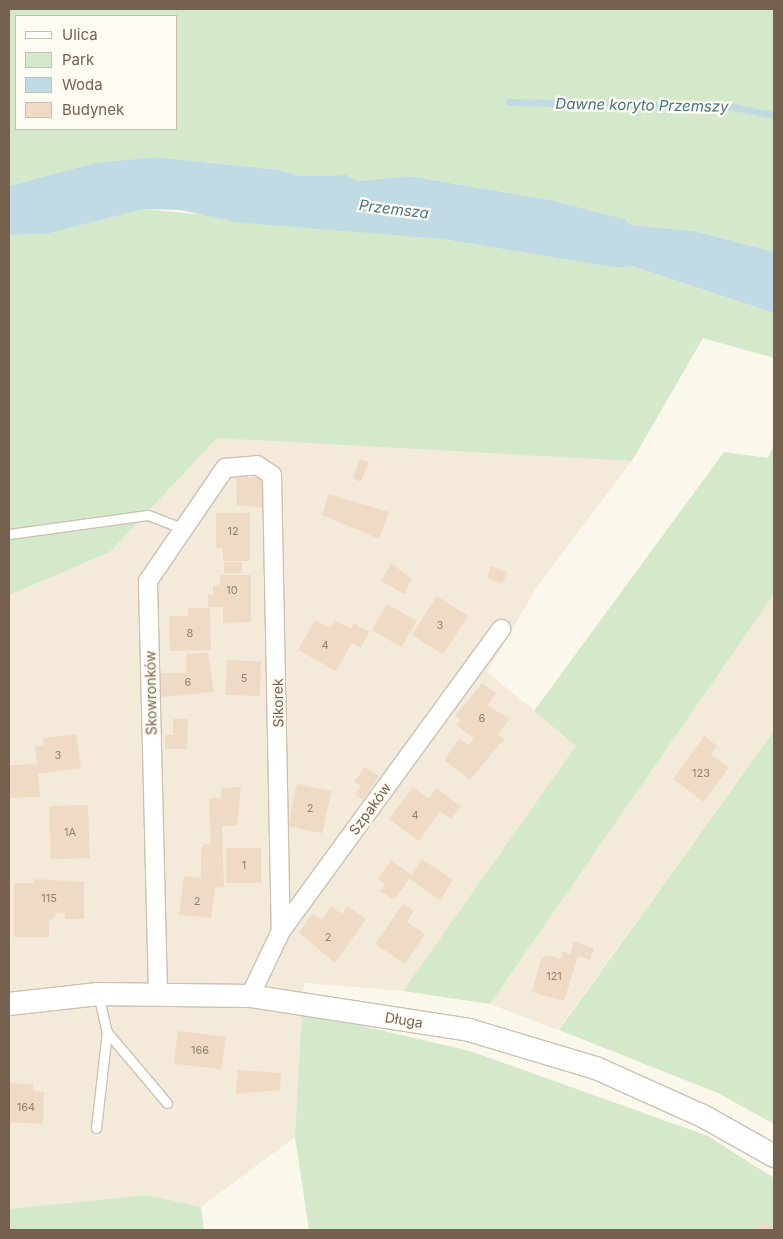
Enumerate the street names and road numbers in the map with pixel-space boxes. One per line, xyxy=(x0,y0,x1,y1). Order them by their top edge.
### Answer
street label: Skowronków xyxy=(142,651,160,735)
street label: Sikorek xyxy=(269,678,287,728)
street label: Szpaków xyxy=(345,780,395,838)
street label: Długa xyxy=(384,1009,424,1031)

